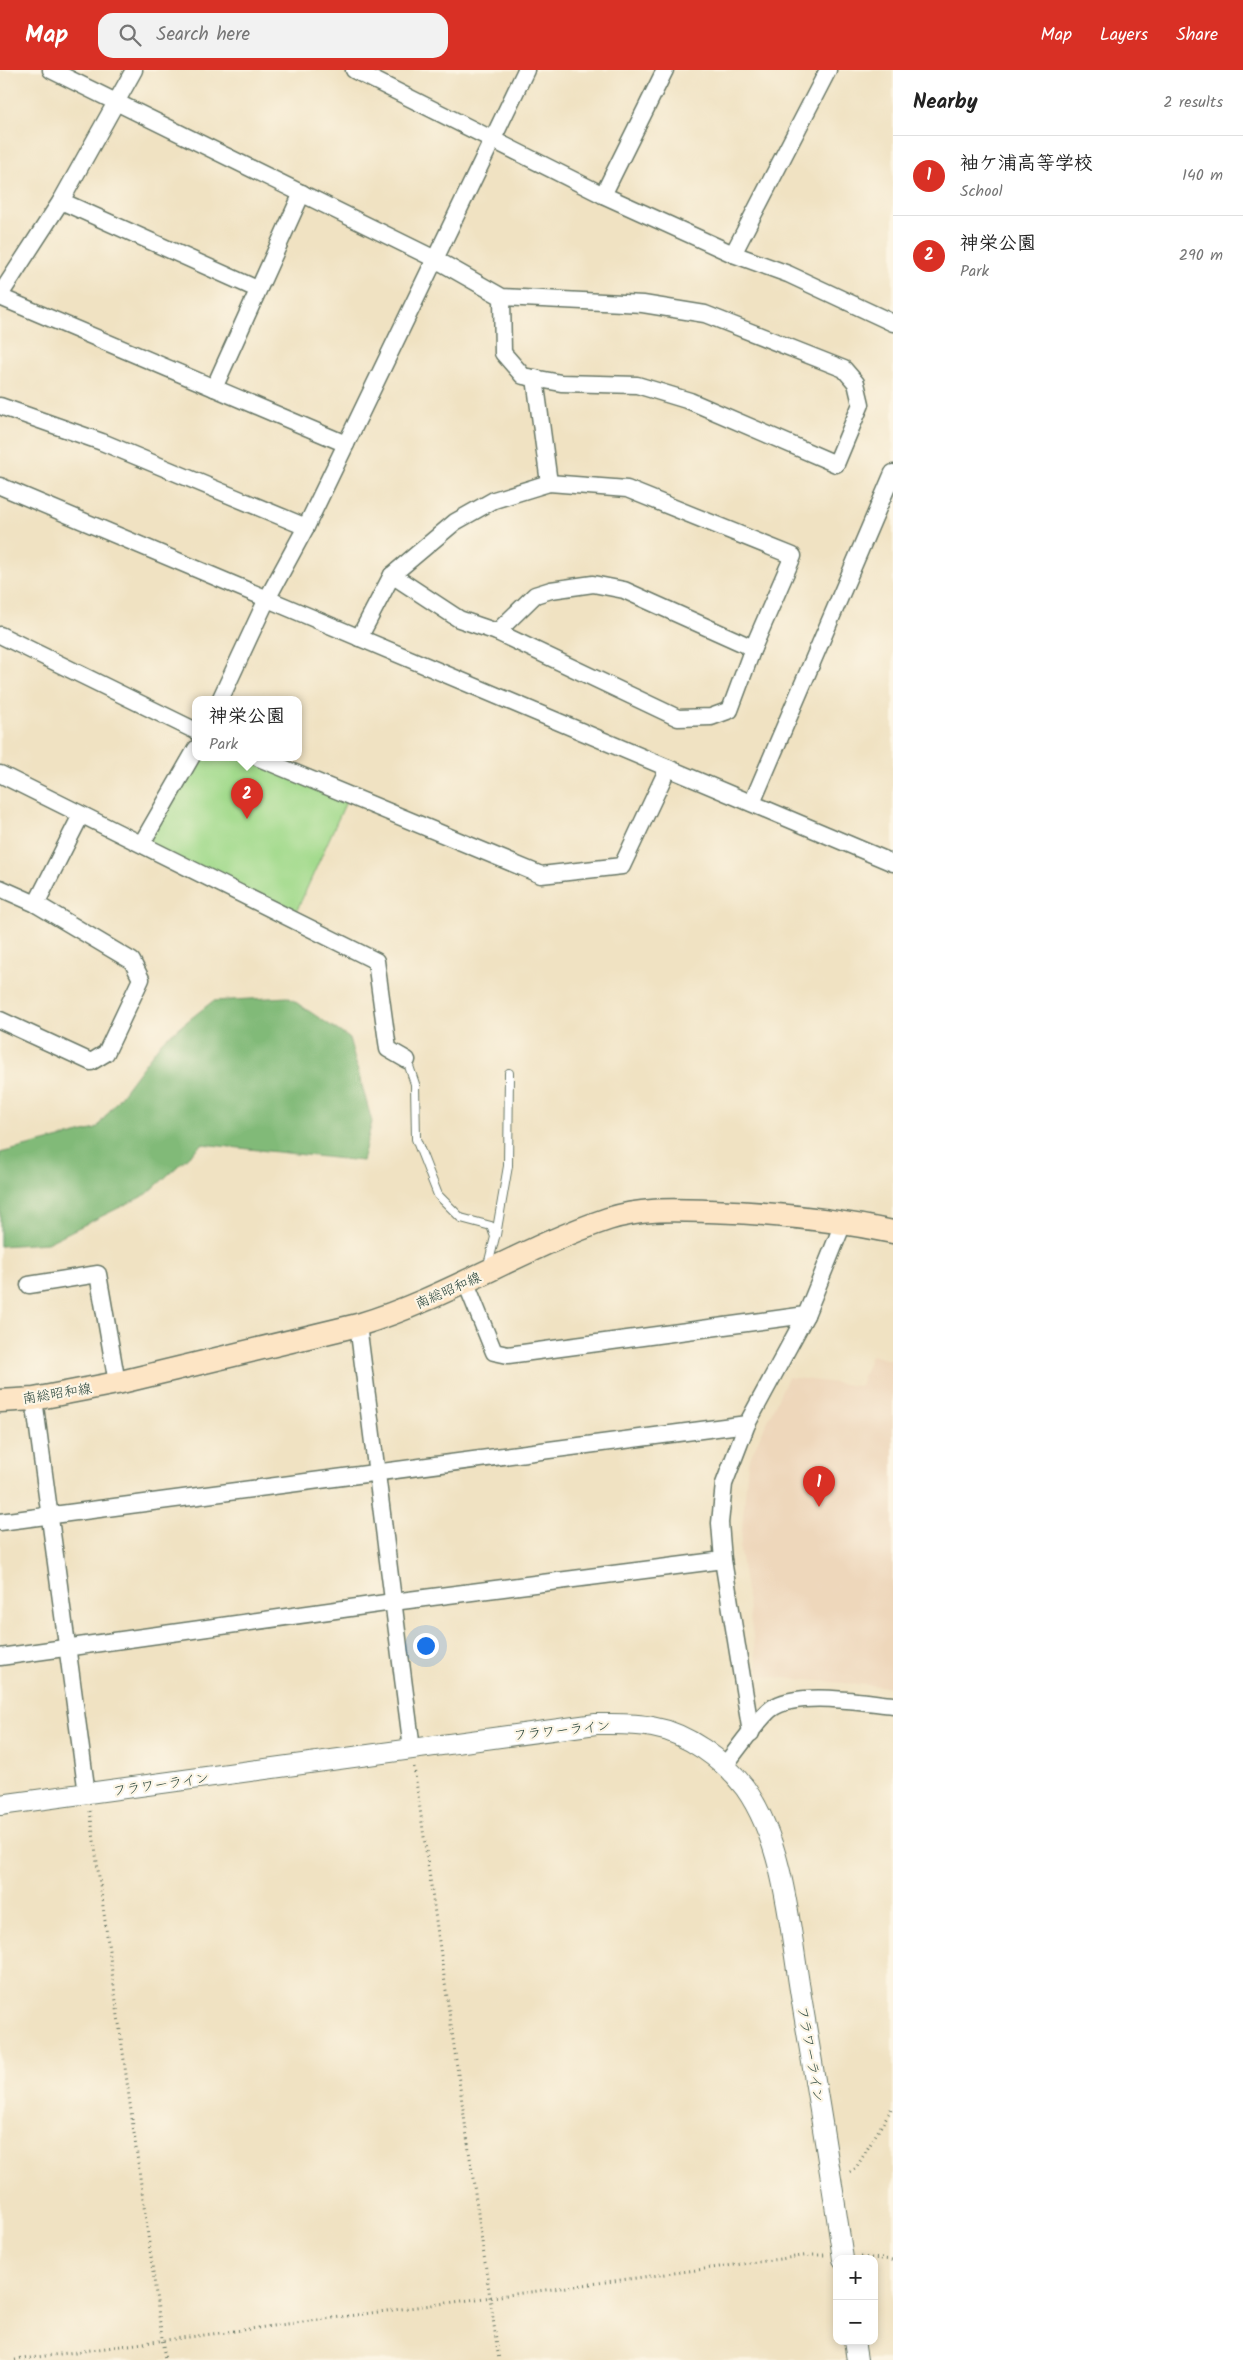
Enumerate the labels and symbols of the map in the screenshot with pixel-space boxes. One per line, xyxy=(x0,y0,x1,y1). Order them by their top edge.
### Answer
pin: 2 xyxy=(231,778,263,819)
street label: 南総昭和線 xyxy=(412,1267,485,1315)
street label: 南総昭和線 xyxy=(21,1378,93,1410)
pin: 1 xyxy=(803,1466,835,1507)
your location xyxy=(413,1633,439,1659)
street label: フラワーライン xyxy=(512,1715,612,1747)
street label: フラワーライン xyxy=(111,1767,211,1803)
street label: フラワーライン xyxy=(791,2004,829,2104)

